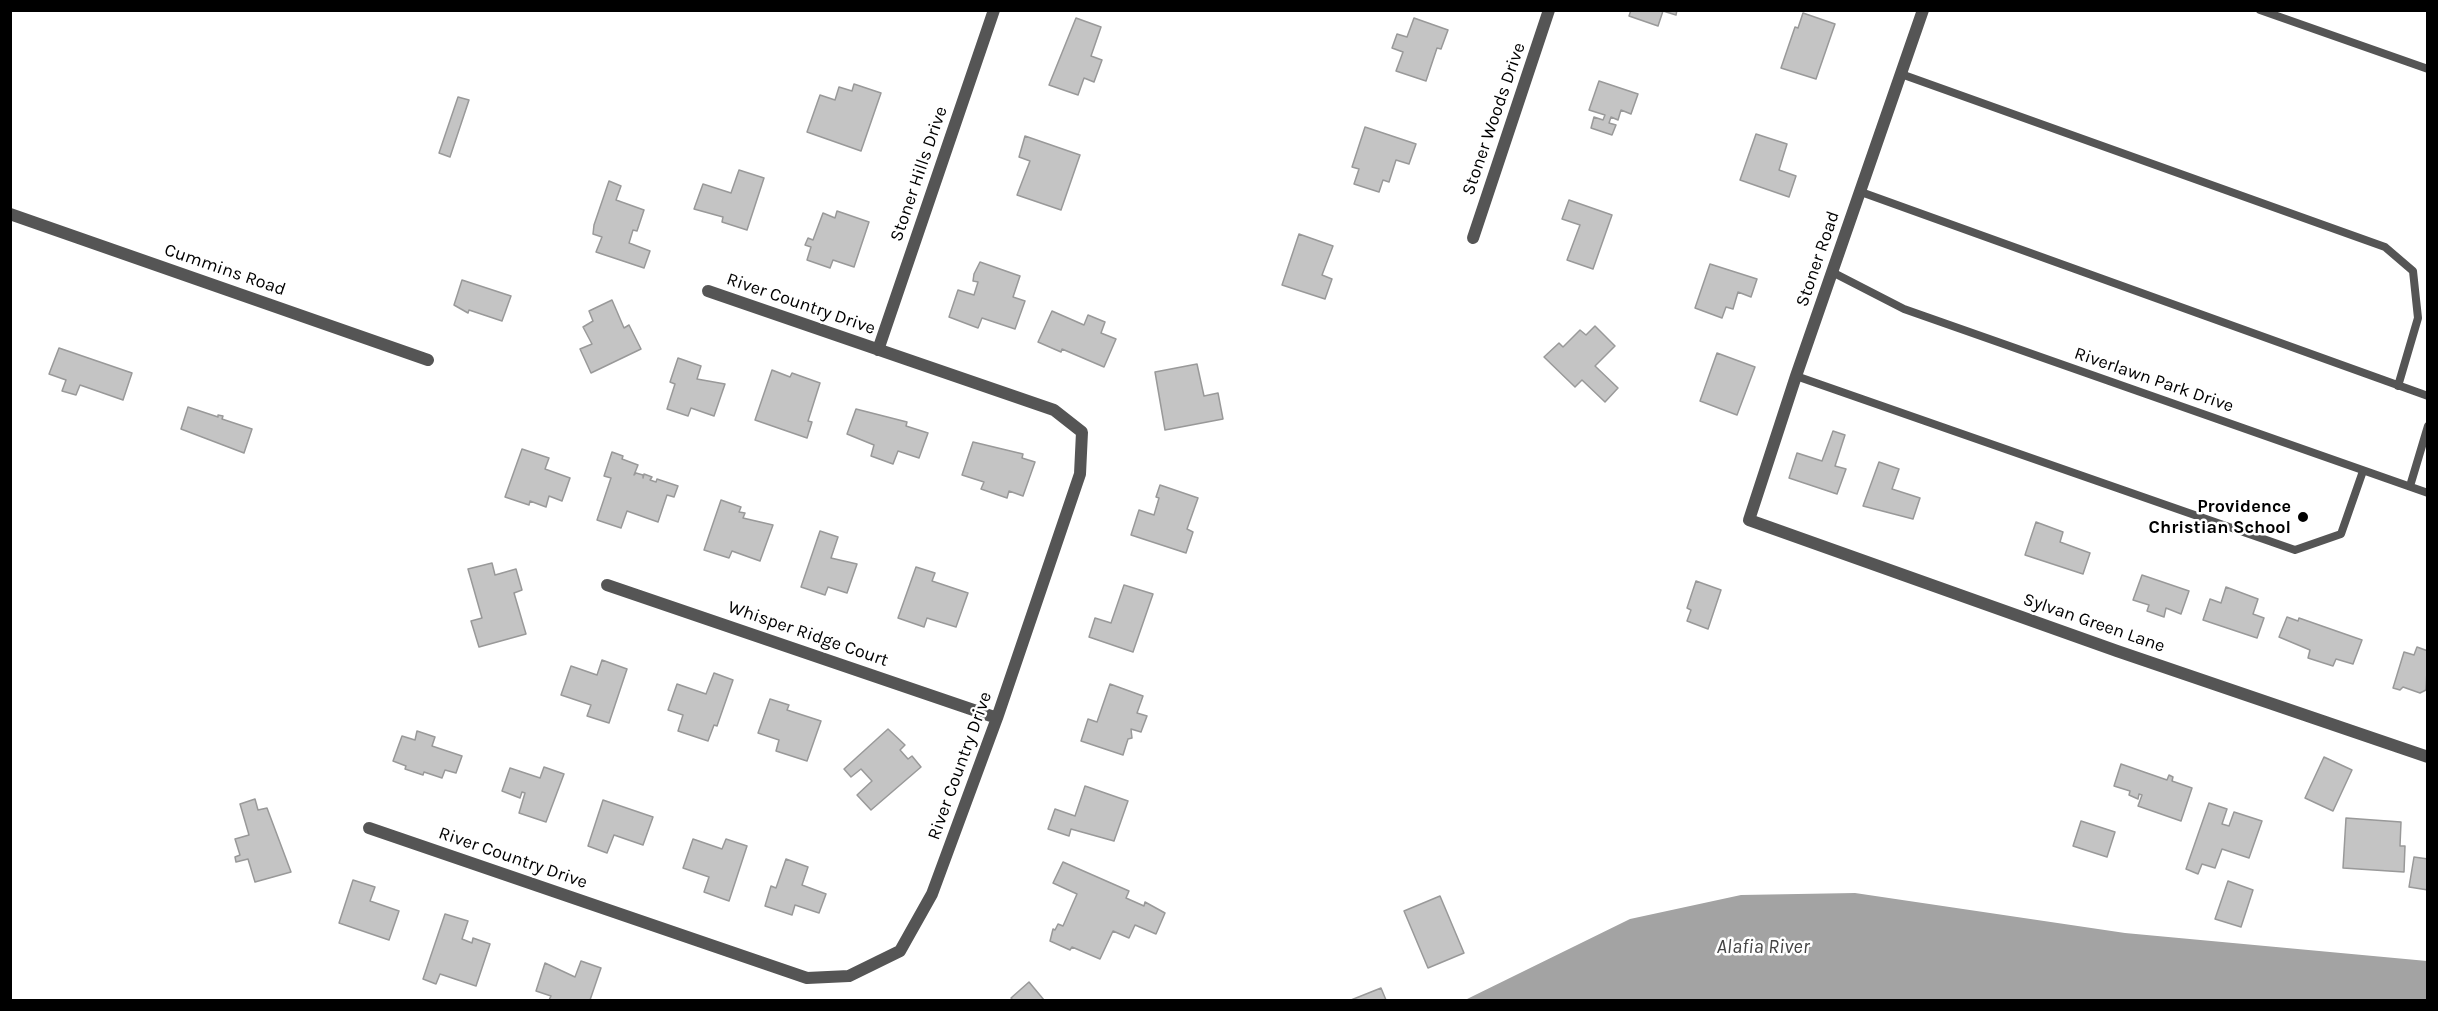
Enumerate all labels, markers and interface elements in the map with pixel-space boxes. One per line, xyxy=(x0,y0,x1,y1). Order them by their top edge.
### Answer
street label: Stoner Woods Drive xyxy=(1458,40,1530,198)
street label: Stoner Hills Drive xyxy=(886,104,952,244)
street label: Stoner Road xyxy=(1792,208,1844,310)
street label: Cummins Road xyxy=(161,239,289,301)
street label: River Country Drive xyxy=(724,268,878,340)
street label: Riverlawn Park Drive xyxy=(2071,343,2237,417)
place label: Providence Christian School xyxy=(2149,496,2291,538)
marker: Providence Christian School xyxy=(2296,510,2310,524)
street label: Sylvan Green Lane xyxy=(2020,589,2168,657)
street label: Whisper Ridge Court xyxy=(725,596,891,672)
street label: River Country Drive xyxy=(923,689,997,843)
street label: River Country Drive xyxy=(436,822,590,894)
water label: Alafia River xyxy=(1717,935,1809,959)

